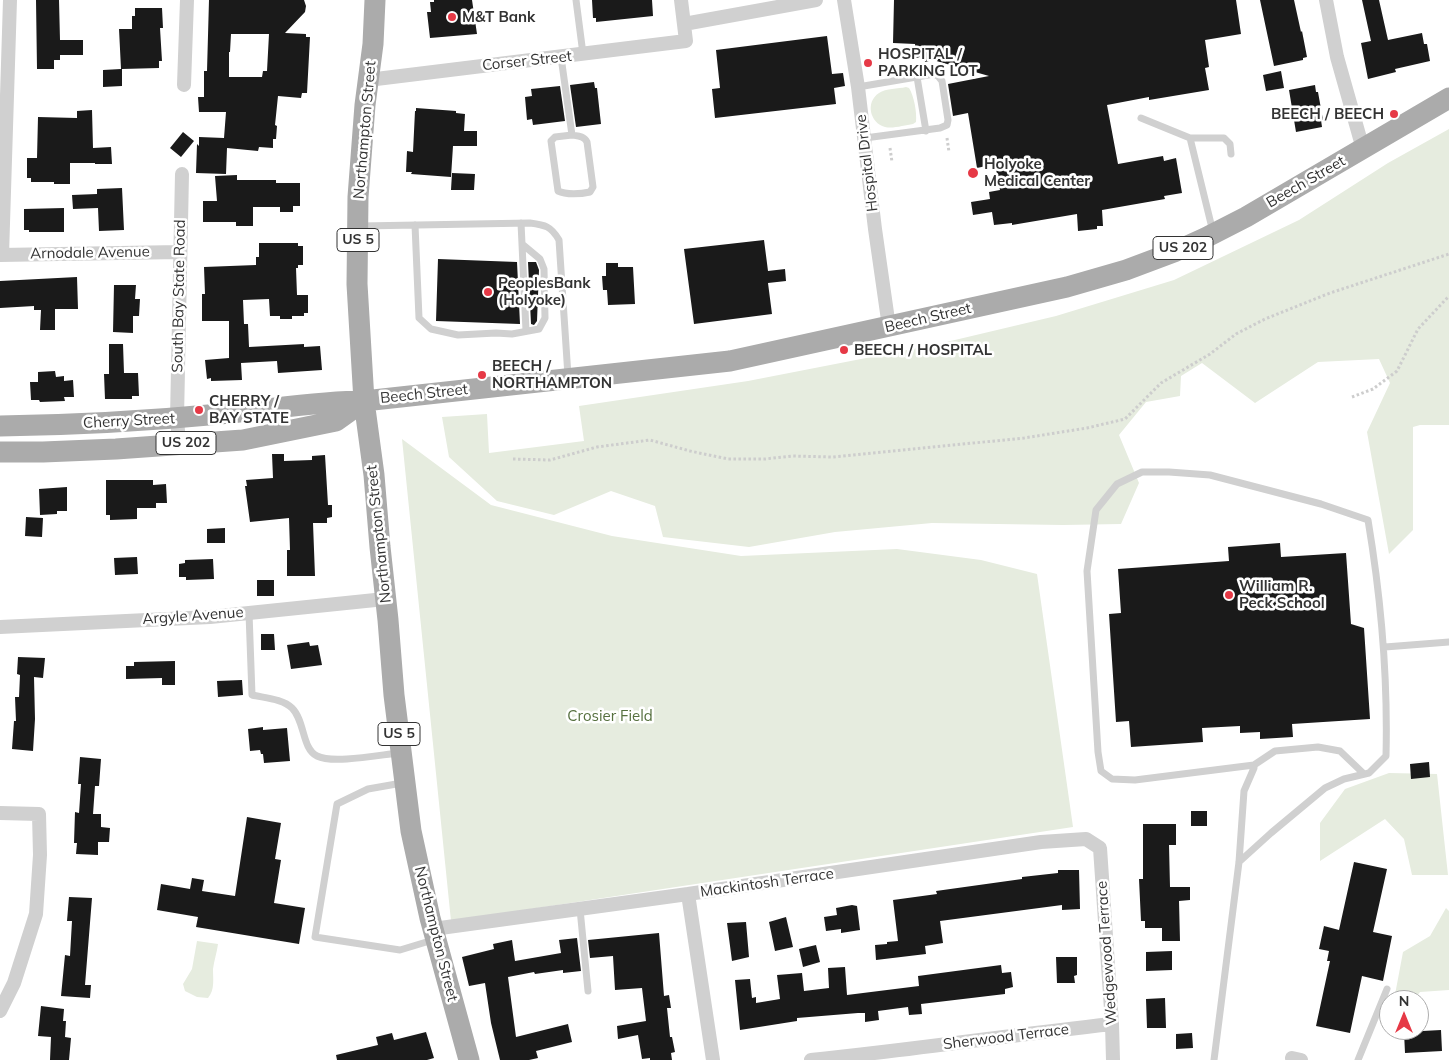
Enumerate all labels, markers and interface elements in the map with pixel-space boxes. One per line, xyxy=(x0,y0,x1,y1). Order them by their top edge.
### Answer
place label: M&T Bank xyxy=(462,8,535,26)
marker: M&T Bank xyxy=(446,11,458,23)
place label: HOSPITAL / PARKING LOT xyxy=(878,45,978,80)
street label: Corser Street xyxy=(481,47,573,75)
marker: HOSPITAL / PARKING LOT xyxy=(862,57,874,69)
street label: Northampton Street xyxy=(350,60,380,200)
place label: BEECH / BEECH xyxy=(1271,105,1384,123)
marker: BEECH / BEECH xyxy=(1388,108,1400,120)
street label: Hospital Drive xyxy=(852,113,882,213)
street label: Beech Street xyxy=(1263,152,1349,212)
place label: Holyoke Medical Center xyxy=(984,155,1090,190)
marker: Holyoke Medical Center xyxy=(966,166,980,180)
street label: South Bay State Road xyxy=(169,219,189,373)
road number: US 5 xyxy=(337,228,379,252)
road number: US 202 xyxy=(1153,237,1213,260)
street label: Arnodale Avenue xyxy=(30,243,150,263)
place label: PeoplesBank (Holyoke) xyxy=(498,274,591,309)
marker: PeoplesBank (Holyoke) xyxy=(482,286,494,298)
street label: Beech Street xyxy=(883,299,973,337)
place label: BEECH / HOSPITAL xyxy=(854,341,992,359)
marker: BEECH / HOSPITAL xyxy=(838,344,850,356)
place label: BEECH / NORTHAMPTON xyxy=(492,357,612,392)
marker: BEECH / NORTHAMPTON xyxy=(476,369,488,381)
street label: Beech Street xyxy=(379,380,469,408)
place label: CHERRY / BAY STATE xyxy=(209,392,289,427)
marker: CHERRY / BAY STATE xyxy=(193,404,205,416)
street label: Cherry Street xyxy=(83,410,175,432)
road number: US 202 xyxy=(156,432,216,454)
street label: Northampton Street xyxy=(363,464,395,604)
place label: William R. Peck School xyxy=(1239,577,1325,612)
marker: William R. Peck School xyxy=(1223,589,1235,601)
street label: Argyle Avenue xyxy=(142,603,244,629)
park label: Crosier Field xyxy=(567,707,653,725)
road number: US 5 xyxy=(378,722,420,746)
street label: Northampton Street xyxy=(410,865,462,1003)
street label: Mackintosh Terrace xyxy=(699,865,835,901)
street label: Wedgewood Terrace xyxy=(1093,880,1121,1026)
north arrow xyxy=(1379,990,1429,1040)
text: N xyxy=(1399,992,1409,1010)
street label: Sherwood Terrace xyxy=(942,1020,1070,1054)

